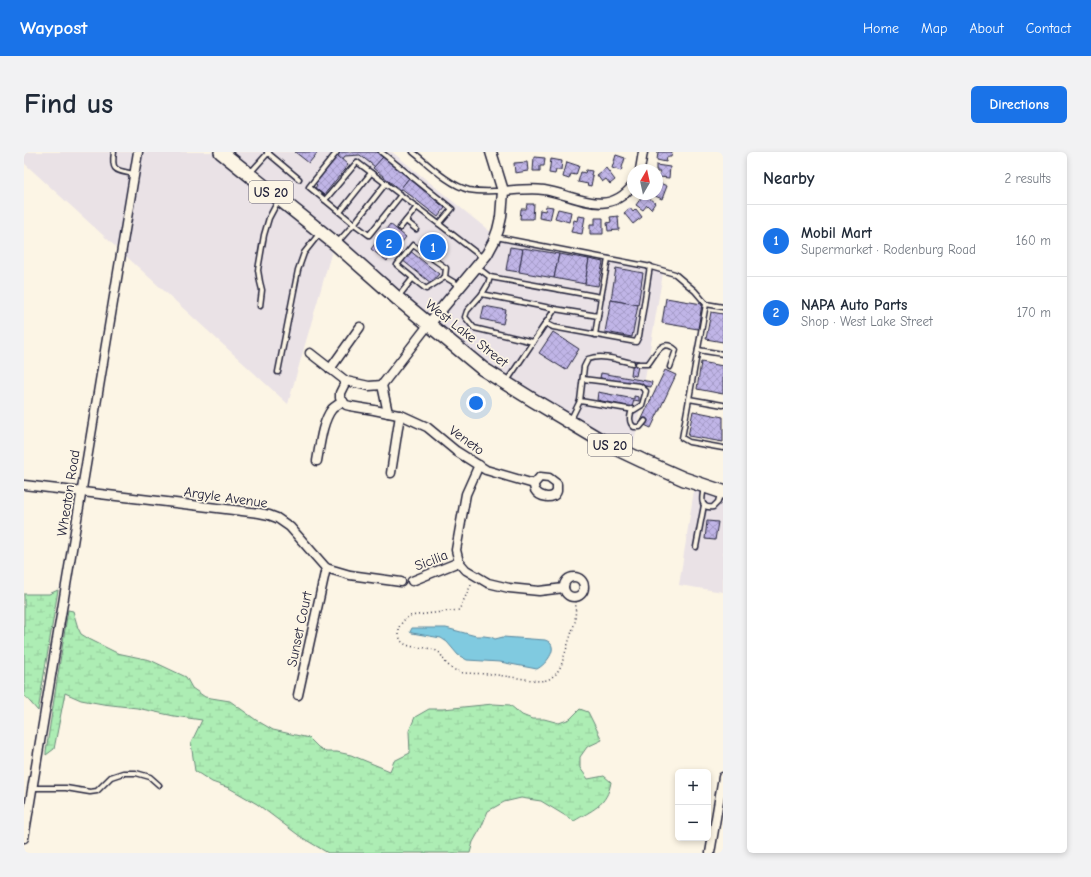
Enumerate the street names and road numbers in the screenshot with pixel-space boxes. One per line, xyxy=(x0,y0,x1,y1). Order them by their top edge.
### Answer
road number: US 20 xyxy=(249,181,293,203)
street label: West Lake Street xyxy=(422,296,512,371)
street label: Veneto xyxy=(446,422,488,459)
road number: US 20 xyxy=(588,434,632,456)
street label: Wheaton Road xyxy=(53,449,84,538)
street label: Argyle Avenue xyxy=(183,483,269,512)
street label: Sicilia xyxy=(412,546,450,575)
street label: Sunset Court xyxy=(283,589,316,668)

